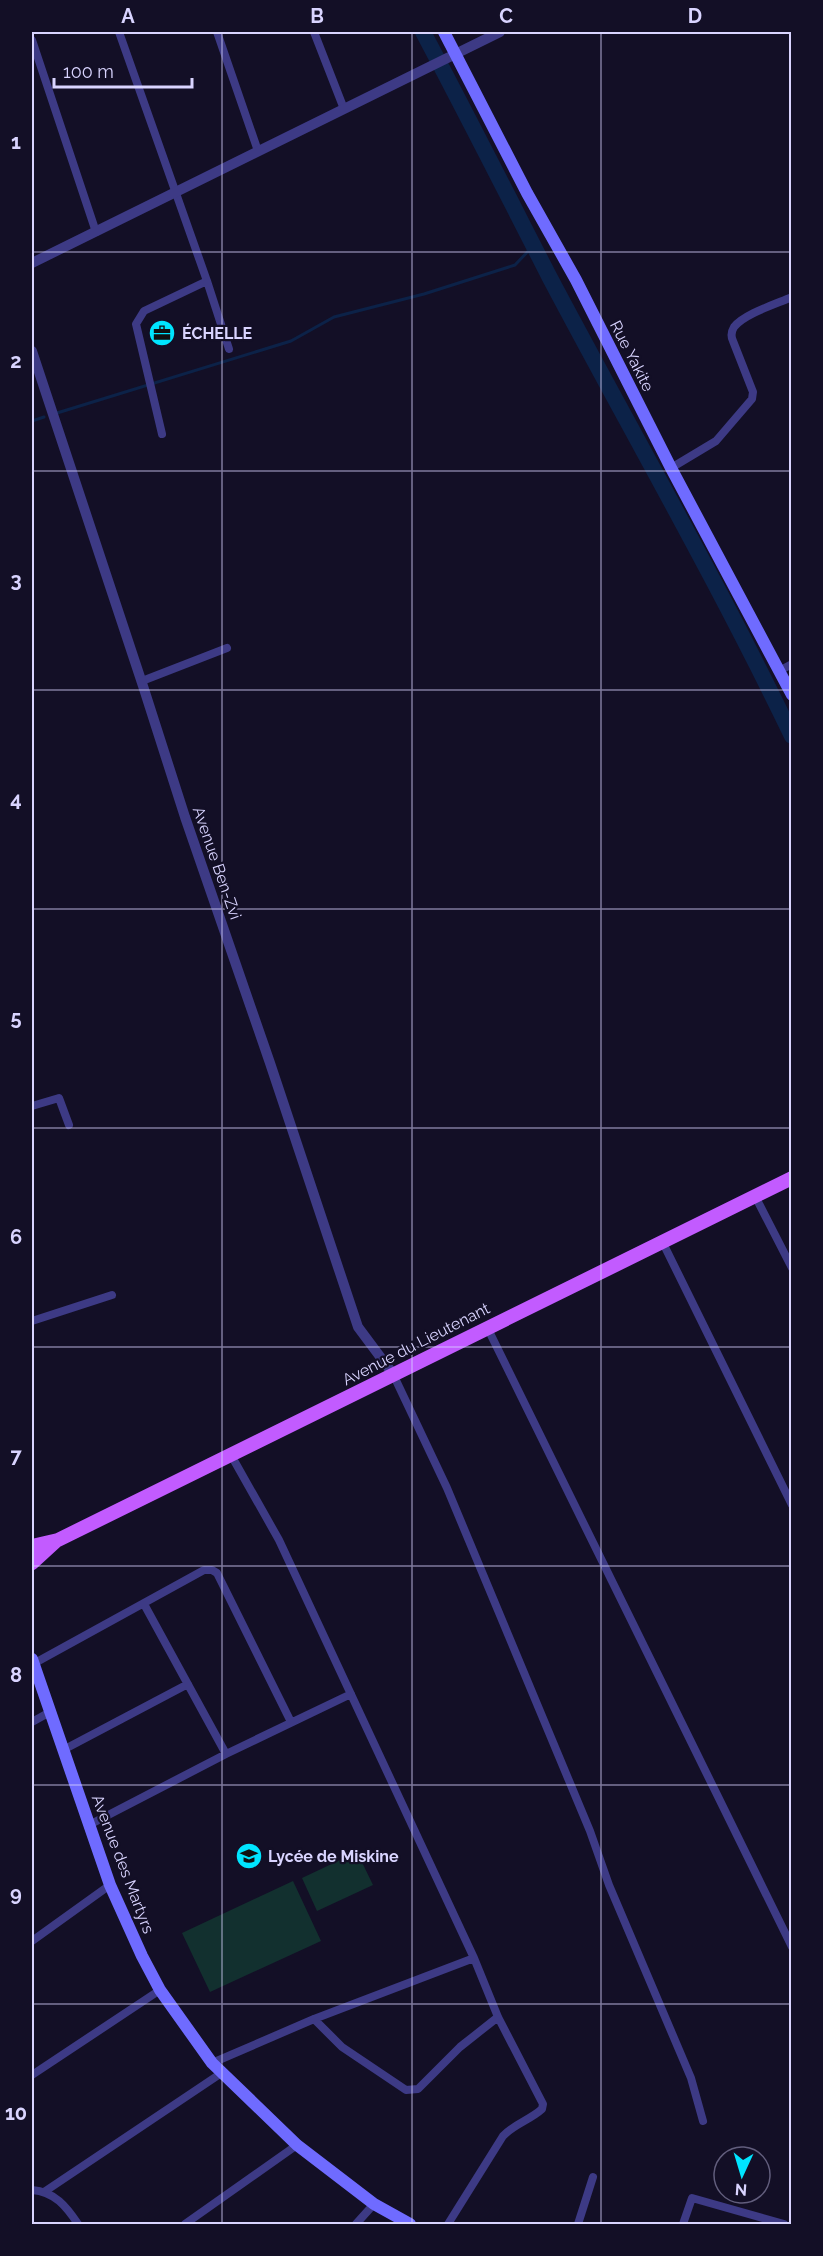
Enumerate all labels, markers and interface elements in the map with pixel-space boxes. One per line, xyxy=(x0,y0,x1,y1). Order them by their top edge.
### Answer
text: A xyxy=(121,4,135,28)
text: B xyxy=(310,4,324,28)
text: C xyxy=(499,4,513,28)
text: D xyxy=(688,4,702,28)
scale bar xyxy=(54,51,192,89)
text: 100 m xyxy=(63,61,114,82)
text: 1 xyxy=(11,130,21,154)
street label: Rue Yakite xyxy=(606,317,658,395)
office icon: ÉCHELLE xyxy=(147,318,177,348)
place label: ÉCHELLE xyxy=(182,323,253,343)
text: 2 xyxy=(10,349,22,373)
text: 3 xyxy=(10,568,22,592)
text: 4 xyxy=(10,787,22,811)
street label: Avenue Ben-Zvi xyxy=(189,804,245,922)
text: 5 xyxy=(10,1006,22,1030)
text: 6 xyxy=(10,1225,22,1249)
street label: Avenue du Lieutenant xyxy=(339,1298,493,1389)
text: 7 xyxy=(10,1444,22,1468)
text: 8 xyxy=(10,1663,22,1687)
street label: Avenue des Martyrs xyxy=(88,1792,158,1936)
school or university icon: Lycée de Miskine xyxy=(234,1841,264,1871)
place label: Lycée de Miskine xyxy=(268,1847,399,1866)
text: 9 xyxy=(10,1882,22,1906)
text: 10 xyxy=(5,2101,27,2125)
north arrow xyxy=(712,2145,772,2205)
text: N xyxy=(734,2180,748,2199)

